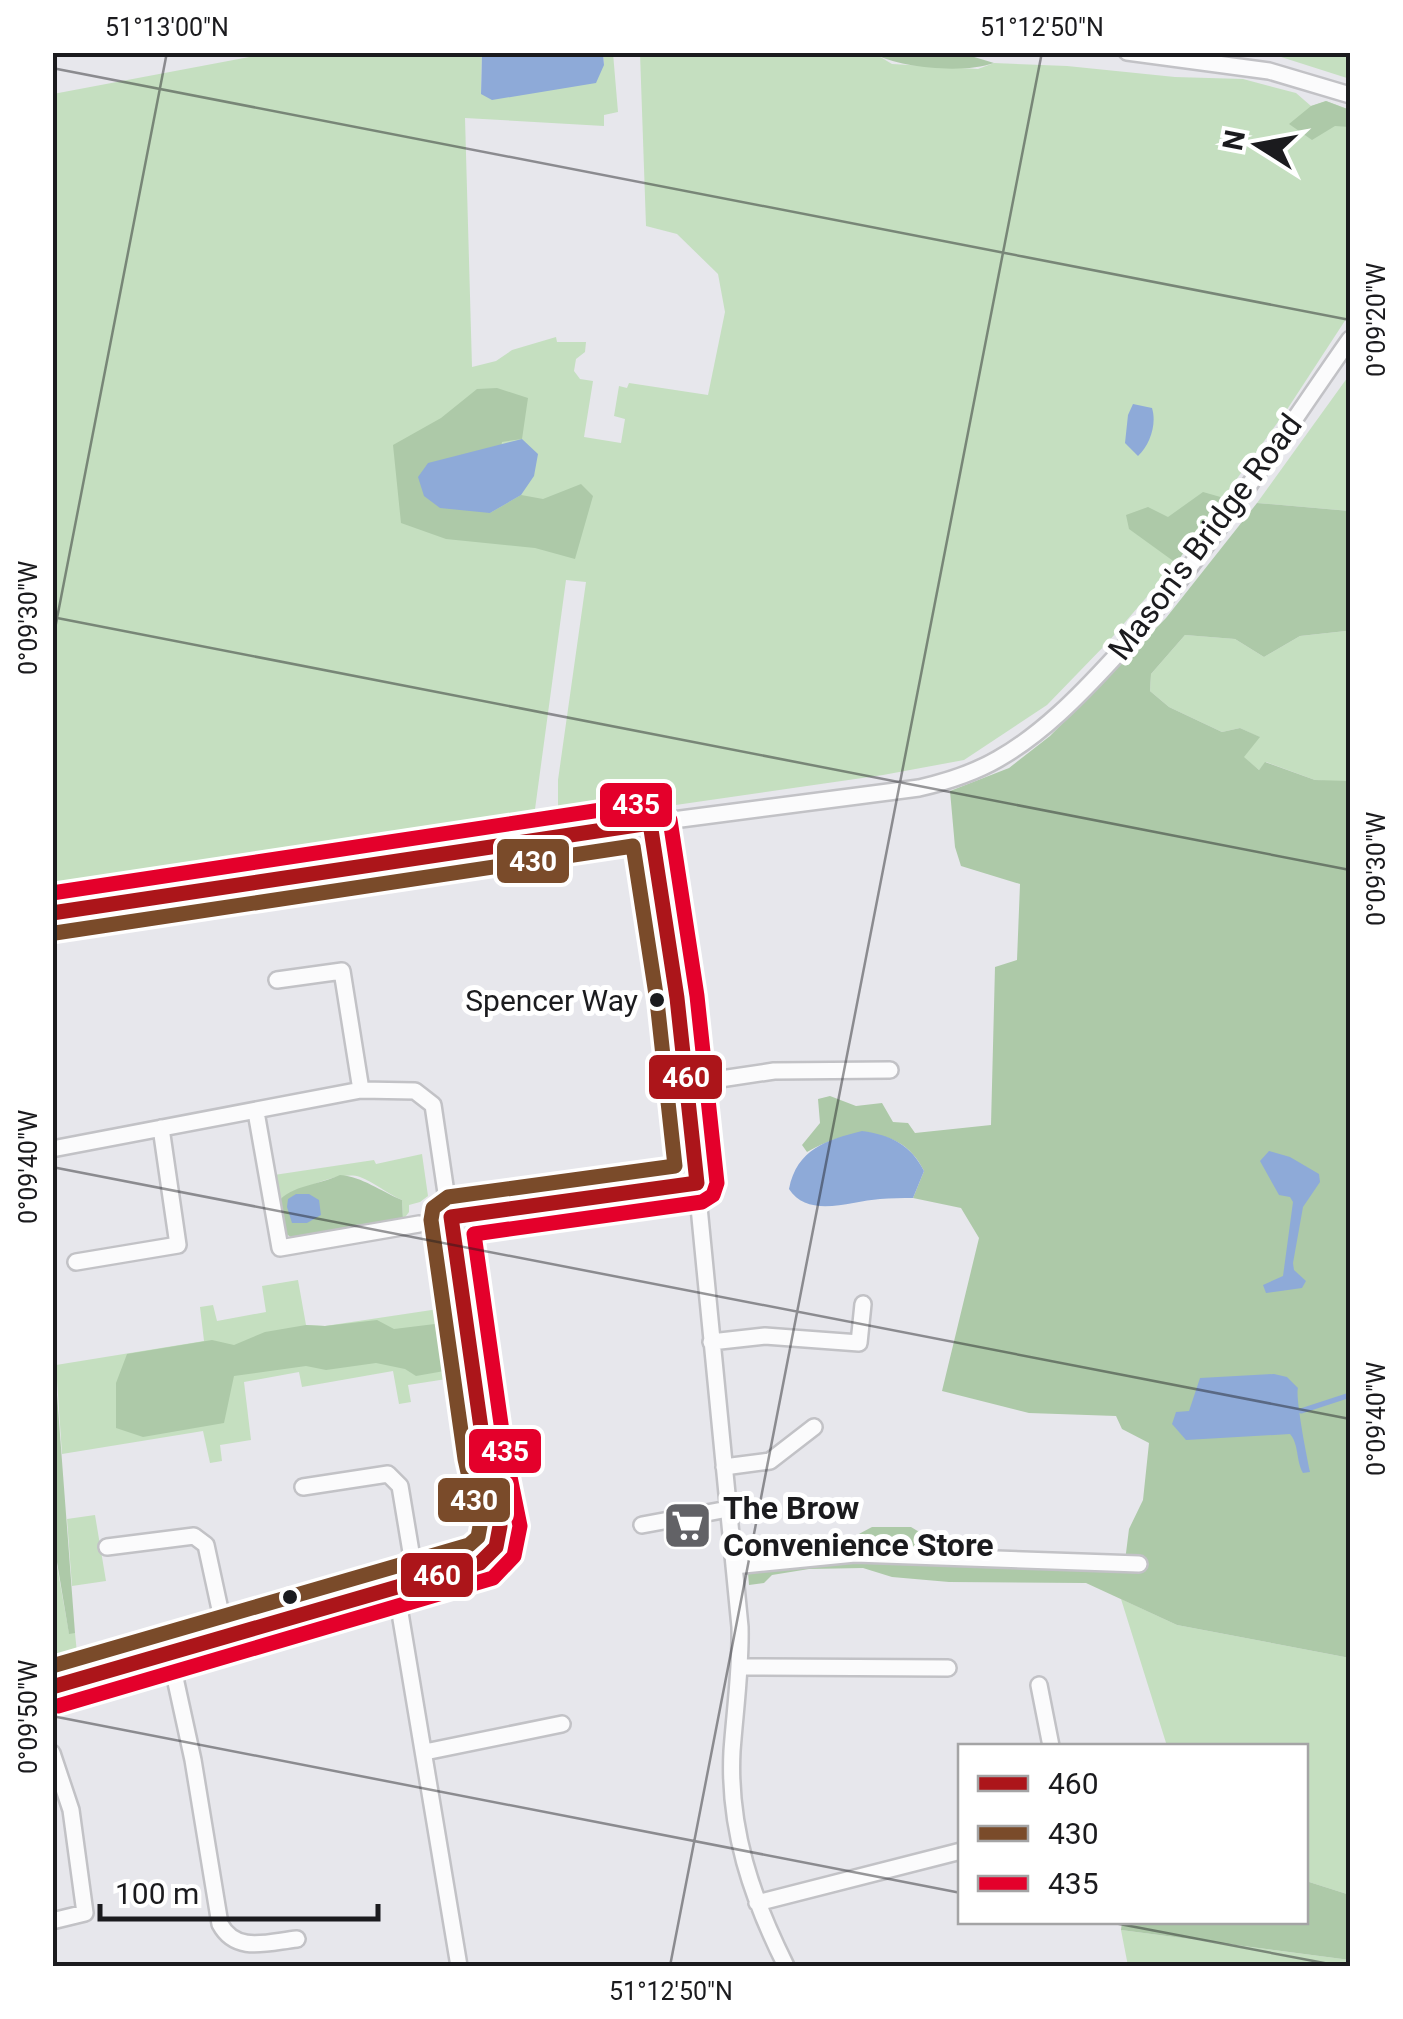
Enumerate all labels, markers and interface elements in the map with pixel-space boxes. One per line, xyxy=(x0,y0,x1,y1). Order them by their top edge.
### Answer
text: 51°13'00"N xyxy=(105,13,229,42)
text: 51°12'50"N xyxy=(980,13,1104,42)
north arrow xyxy=(1208,95,1308,195)
text: N xyxy=(1216,127,1252,153)
text: 0°09'20"W xyxy=(1362,263,1391,377)
street label: Mason's Bridge Road xyxy=(1100,407,1310,667)
text: 0°09'30"W xyxy=(14,561,43,675)
line badge: 435 xyxy=(598,781,674,829)
text: 435 xyxy=(612,788,660,821)
text: 0°09'30"W xyxy=(1362,812,1391,926)
line badge: 430 xyxy=(495,837,571,885)
text: 430 xyxy=(509,845,557,878)
place label: Spencer Way xyxy=(465,983,638,1018)
marker: Spencer Way xyxy=(647,990,667,1010)
line badge: 460 xyxy=(647,1053,724,1101)
text: 460 xyxy=(662,1061,710,1094)
text: 0°09'40"W xyxy=(14,1110,43,1224)
text: 0°09'40"W xyxy=(1362,1362,1391,1476)
line badge: 435 xyxy=(467,1427,543,1475)
text: 435 xyxy=(481,1435,529,1468)
line badge: 430 xyxy=(436,1476,512,1524)
text: 430 xyxy=(450,1484,498,1517)
place label: The Brow Convenience Store xyxy=(723,1489,994,1564)
supermarket icon: The Brow Convenience Store xyxy=(662,1500,714,1552)
line badge: 460 xyxy=(399,1551,475,1599)
text: 460 xyxy=(413,1559,461,1592)
unlabelled marker xyxy=(280,1587,300,1607)
text: 0°09'50"W xyxy=(14,1660,43,1774)
legend xyxy=(958,1744,1308,1924)
text: 460 xyxy=(1048,1766,1099,1801)
text: 430 xyxy=(1048,1816,1099,1851)
scale bar xyxy=(100,1859,378,1921)
text: 435 xyxy=(1048,1866,1099,1901)
text: 100 m xyxy=(115,1876,199,1911)
text: 51°12'50"N xyxy=(609,1977,733,2006)

